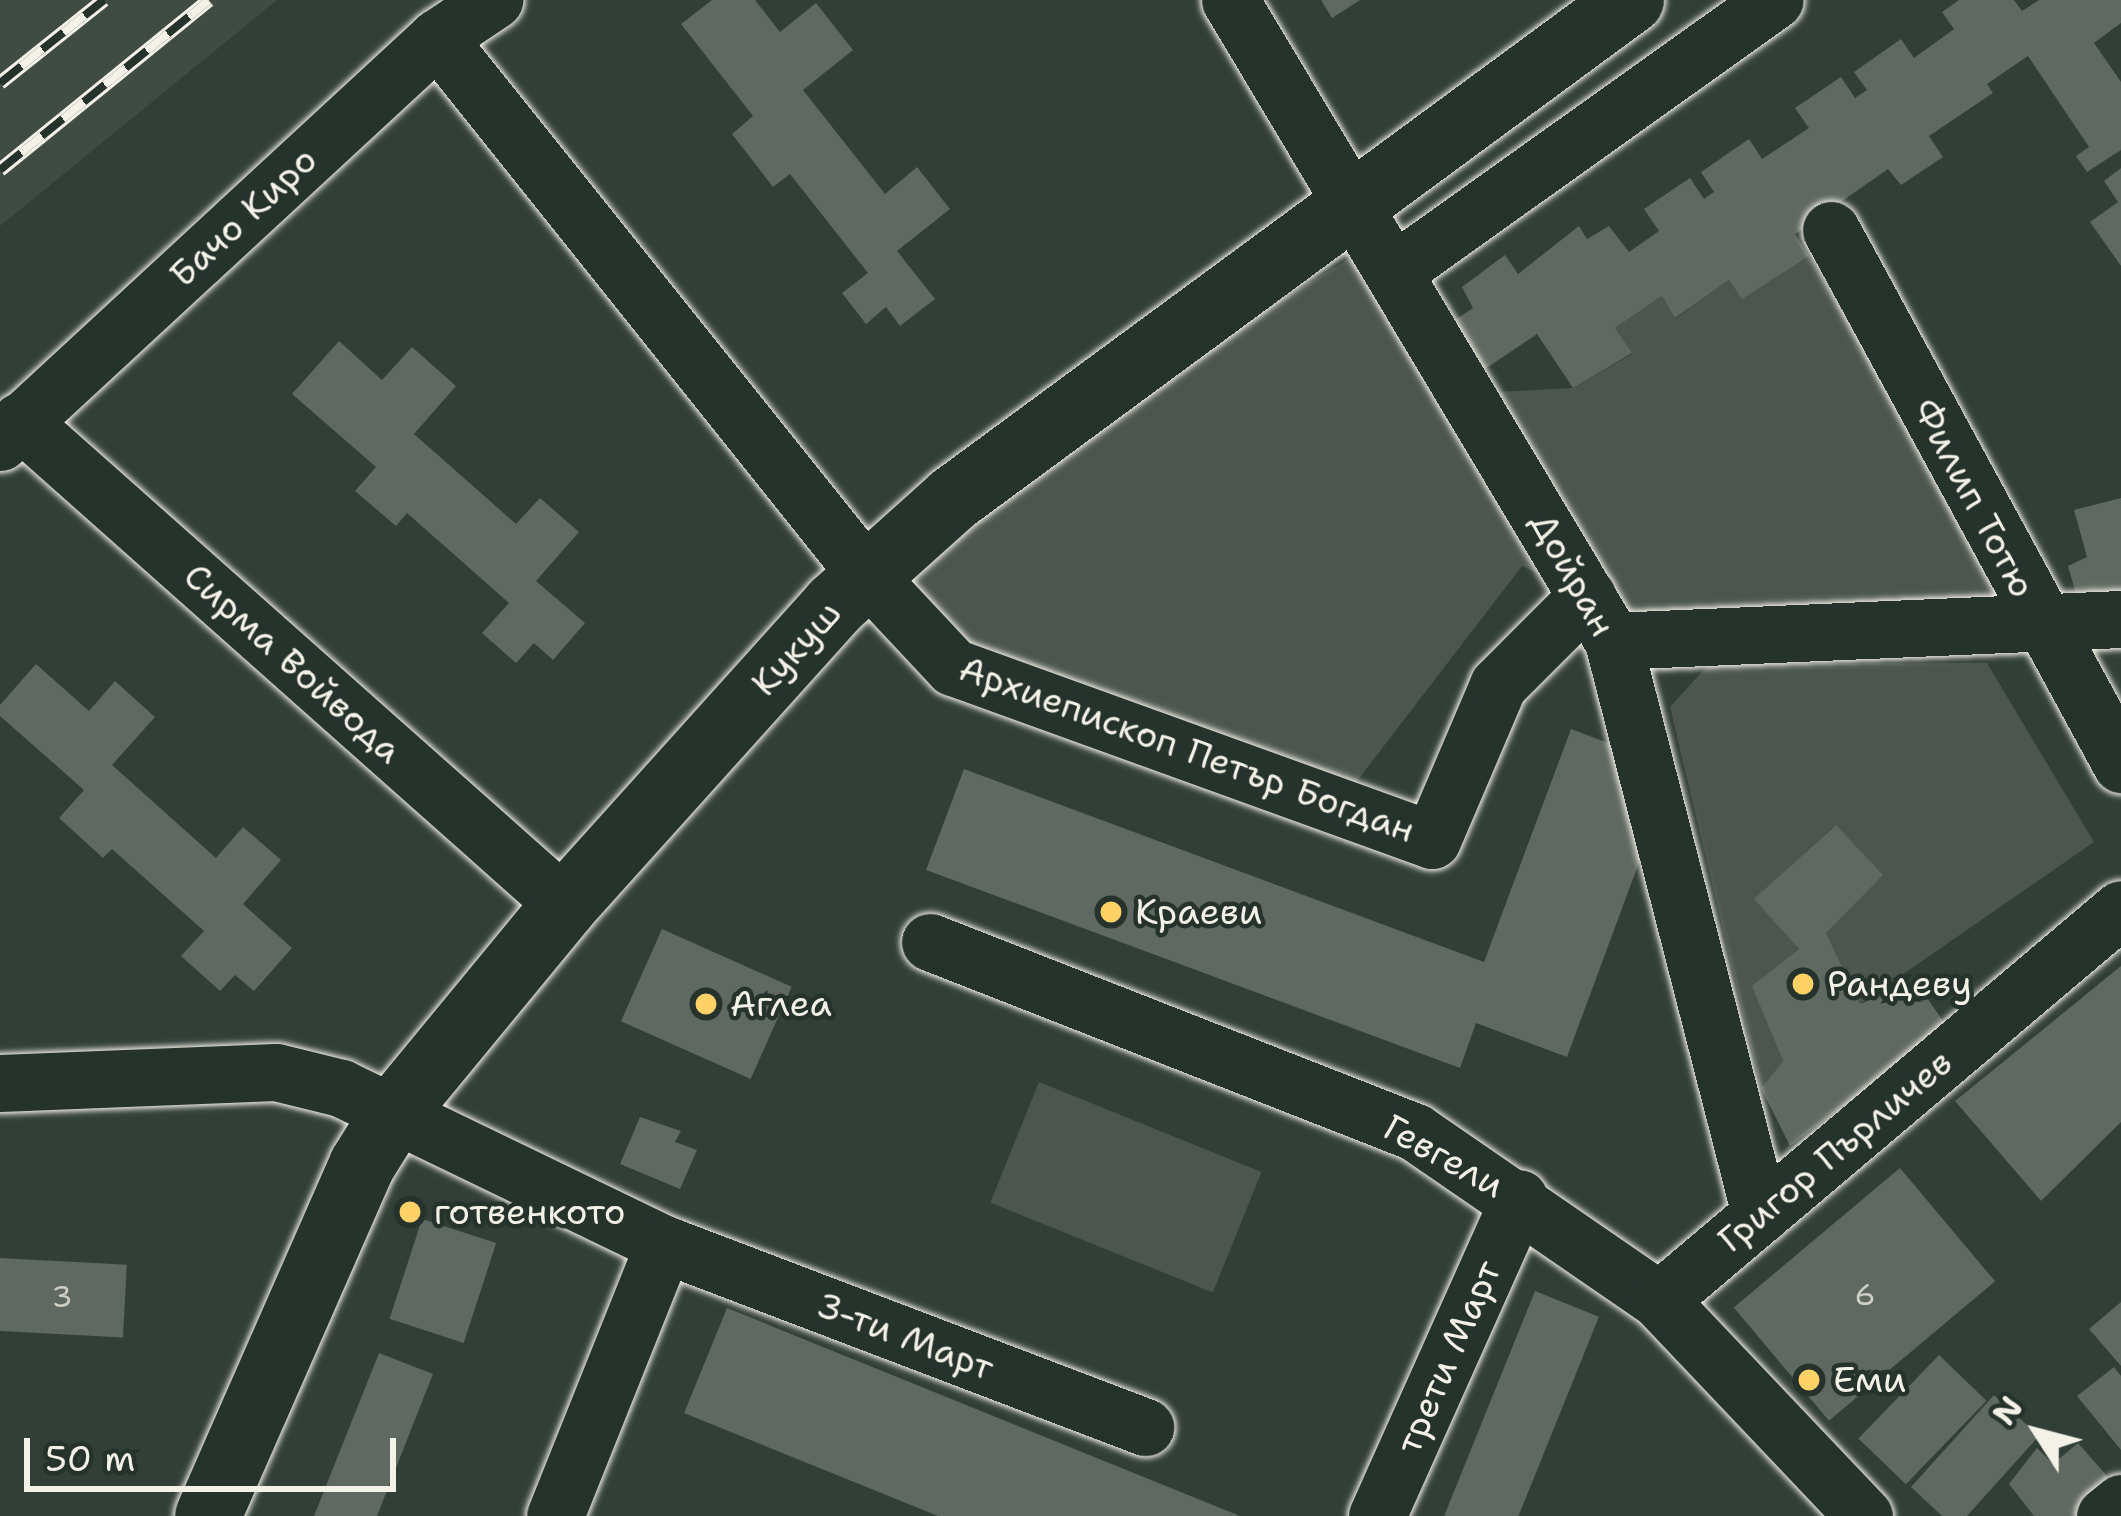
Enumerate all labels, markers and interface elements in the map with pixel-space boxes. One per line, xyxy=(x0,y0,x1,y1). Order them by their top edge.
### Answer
street label: Бачо Киро xyxy=(160,138,326,296)
street label: Филип Тотю xyxy=(1904,391,2044,605)
street label: Дойран xyxy=(1521,504,1625,644)
street label: Сирма Войвода xyxy=(175,554,411,772)
street label: Кукуш xyxy=(742,591,850,705)
street label: Архиепископ Петър Богдан xyxy=(953,646,1421,852)
place label: Краеви xyxy=(1135,890,1262,934)
marker: Краеви xyxy=(1098,899,1124,925)
place label: Рандеву xyxy=(1827,962,1972,1006)
marker: Рандеву xyxy=(1790,971,1816,997)
place label: Аглеа xyxy=(730,982,832,1026)
marker: Аглеа xyxy=(693,991,719,1017)
street label: Григор Пърличев xyxy=(1709,1041,1961,1261)
street label: Гевгели xyxy=(1376,1105,1512,1207)
place label: готвенкото xyxy=(434,1190,626,1234)
marker: готвенкото xyxy=(397,1199,423,1225)
street label: трети Март xyxy=(1386,1254,1510,1460)
house number: 6 xyxy=(1855,1277,1875,1313)
house number: 3 xyxy=(52,1279,72,1315)
street label: 3-ти Март xyxy=(811,1283,999,1389)
place label: Еми xyxy=(1833,1358,1906,1402)
marker: Еми xyxy=(1796,1367,1822,1393)
north arrow xyxy=(1977,1372,2097,1492)
text: N xyxy=(1982,1387,2033,1434)
scale bar xyxy=(30,1414,402,1488)
text: 50 m xyxy=(45,1434,135,1483)

